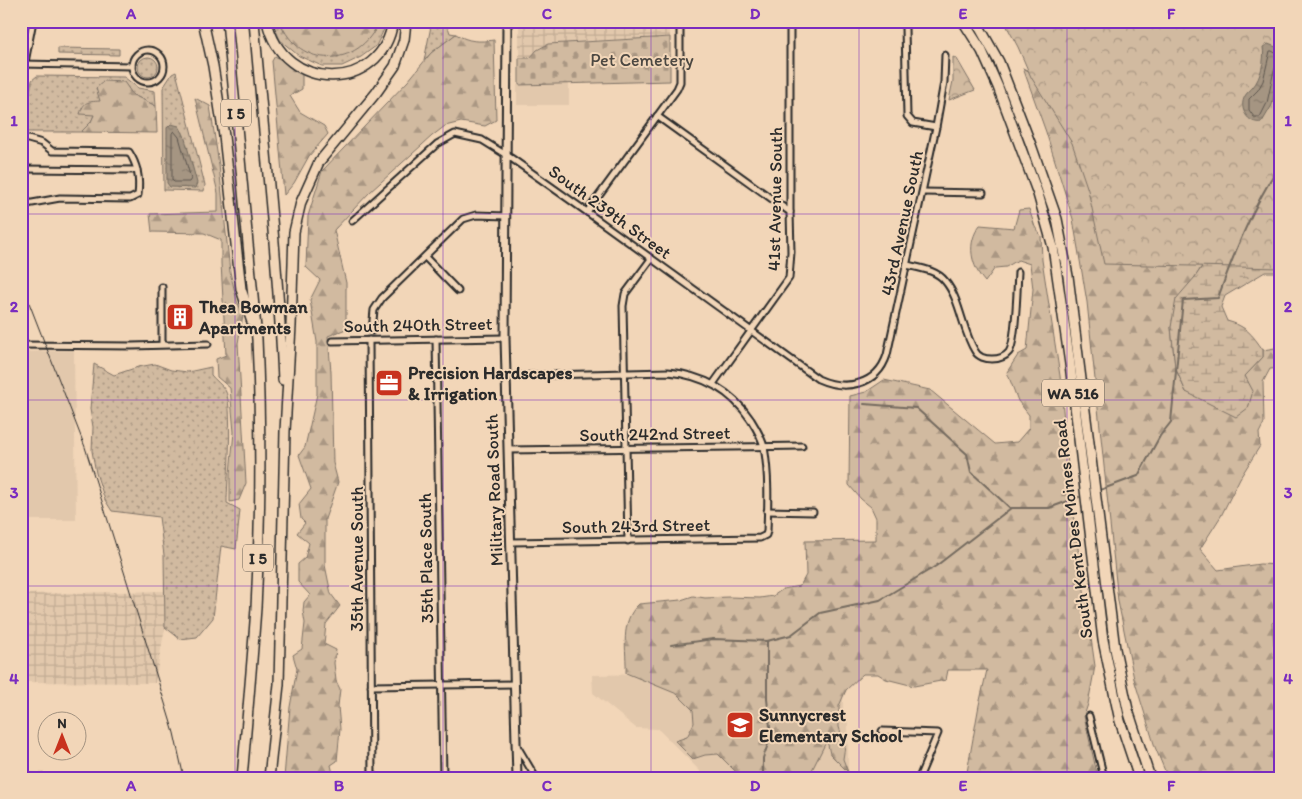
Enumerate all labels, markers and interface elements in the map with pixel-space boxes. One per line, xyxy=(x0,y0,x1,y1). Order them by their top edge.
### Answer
text: A xyxy=(125,4,137,23)
text: B xyxy=(334,4,345,23)
text: C xyxy=(542,4,553,23)
text: D xyxy=(750,4,761,23)
text: E xyxy=(959,4,968,23)
text: F xyxy=(1167,4,1176,23)
park label: Pet Cemetery xyxy=(590,49,694,71)
road number: I 5 xyxy=(221,100,251,126)
text: 1 xyxy=(10,111,18,130)
text: 1 xyxy=(1284,111,1292,130)
street label: 41st Avenue South xyxy=(763,127,787,271)
street label: 43rd Avenue South xyxy=(876,148,928,298)
street label: South 239th Street xyxy=(544,160,676,264)
place label: Thea Bowman Apartments xyxy=(198,296,309,339)
text: 2 xyxy=(10,297,19,316)
text: 2 xyxy=(1284,297,1293,316)
building icon: Thea Bowman Apartments xyxy=(165,302,195,332)
street label: South 240th Street xyxy=(343,313,493,337)
place label: Precision Hardscapes & Irrigation xyxy=(408,362,572,405)
office icon: Precision Hardscapes & Irrigation xyxy=(374,368,404,398)
road number: WA 516 xyxy=(1042,379,1104,406)
street label: Military Road South xyxy=(480,413,508,567)
street label: South Kent Des Moines Road xyxy=(1049,418,1097,640)
street label: South 242nd Street xyxy=(579,422,731,446)
text: 3 xyxy=(10,483,19,502)
text: 3 xyxy=(1284,483,1293,502)
street label: 35th Avenue South xyxy=(346,486,368,632)
street label: 35th Place South xyxy=(414,492,438,623)
street label: South 243rd Street xyxy=(562,514,711,538)
road number: I 5 xyxy=(243,544,273,572)
text: 4 xyxy=(9,669,19,688)
text: 4 xyxy=(1283,669,1293,688)
place label: Sunnycrest Elementary School xyxy=(759,704,903,747)
school or university icon: Sunnycrest Elementary School xyxy=(725,710,755,740)
north arrow xyxy=(38,712,88,762)
text: N xyxy=(57,715,67,732)
text: A xyxy=(125,776,137,795)
text: B xyxy=(334,776,345,795)
text: C xyxy=(542,776,553,795)
text: D xyxy=(750,776,761,795)
text: E xyxy=(959,776,968,795)
text: F xyxy=(1167,776,1176,795)

